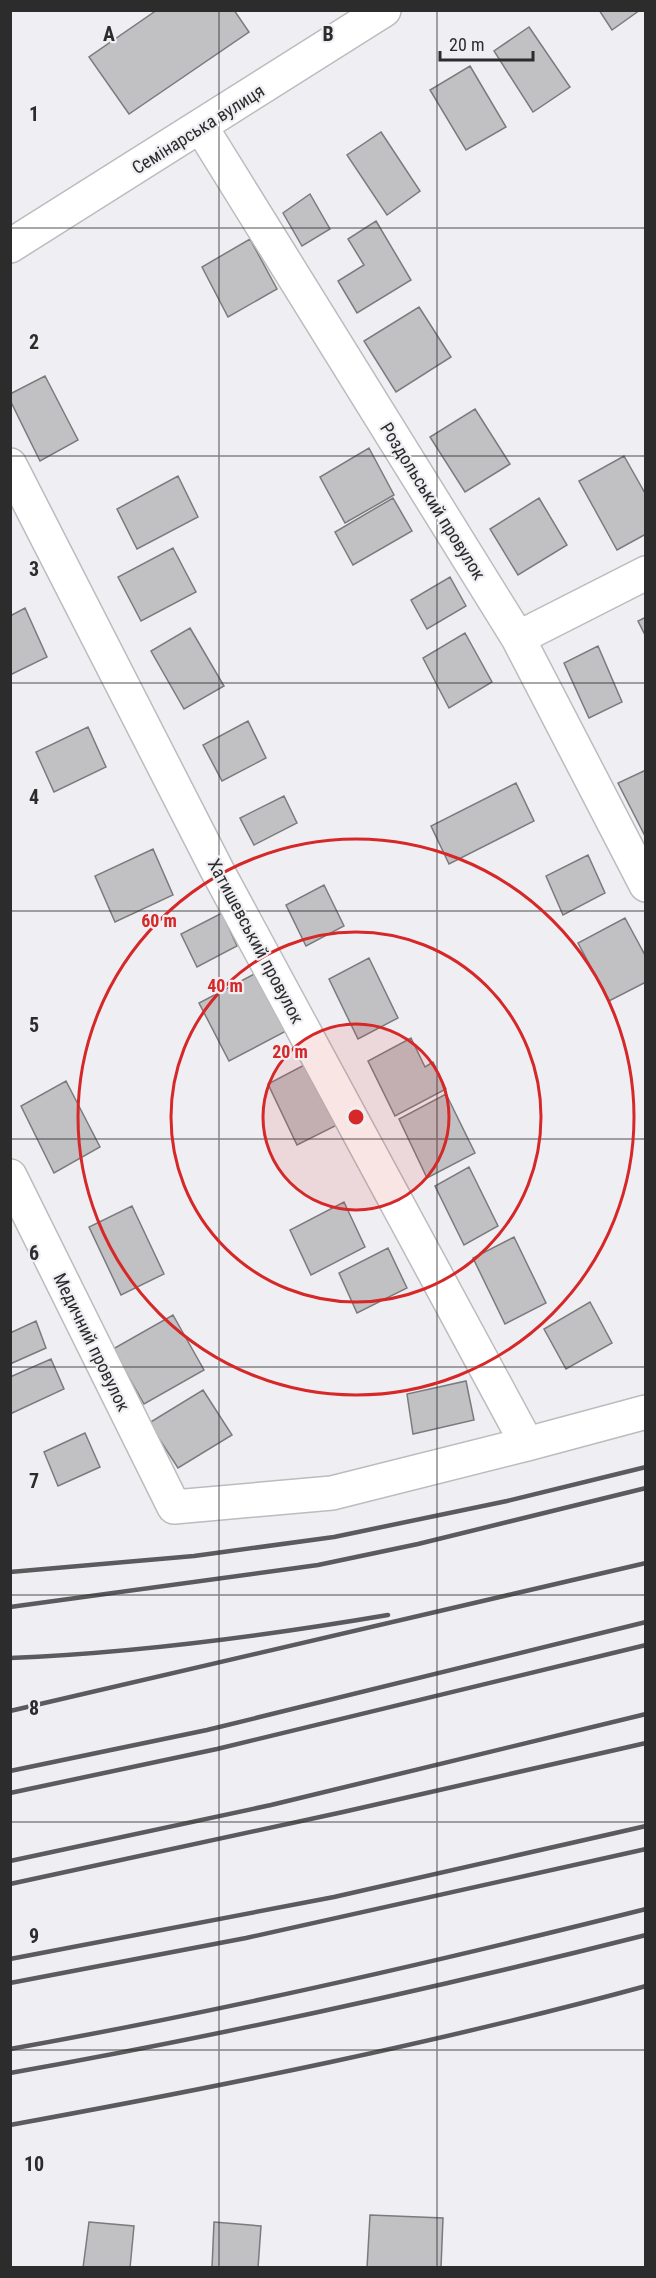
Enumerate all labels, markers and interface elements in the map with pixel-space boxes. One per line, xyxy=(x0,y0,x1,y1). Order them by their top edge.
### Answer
text: A xyxy=(103,22,115,46)
text: B xyxy=(322,22,334,46)
scale bar xyxy=(440,24,533,62)
text: 20 m xyxy=(449,34,484,55)
street label: Семінарська вулиця xyxy=(128,80,268,178)
text: 1 xyxy=(29,102,39,126)
text: 2 xyxy=(29,330,39,354)
street label: Роздольський провулок xyxy=(376,419,490,584)
text: 3 xyxy=(29,557,39,581)
text: 4 xyxy=(29,785,39,809)
street label: Хатишевський провулок xyxy=(204,855,309,1027)
text: 60 m xyxy=(141,910,177,931)
text: 40 m xyxy=(207,975,243,996)
text: 5 xyxy=(29,1013,39,1037)
text: 20 m xyxy=(272,1041,308,1062)
centre of rings xyxy=(346,1107,366,1127)
text: 6 xyxy=(29,1241,39,1265)
street label: Медичний провулок xyxy=(49,1269,135,1415)
text: 7 xyxy=(29,1469,39,1493)
text: 8 xyxy=(29,1696,39,1720)
text: 9 xyxy=(29,1924,39,1948)
text: 10 xyxy=(24,2152,44,2176)

